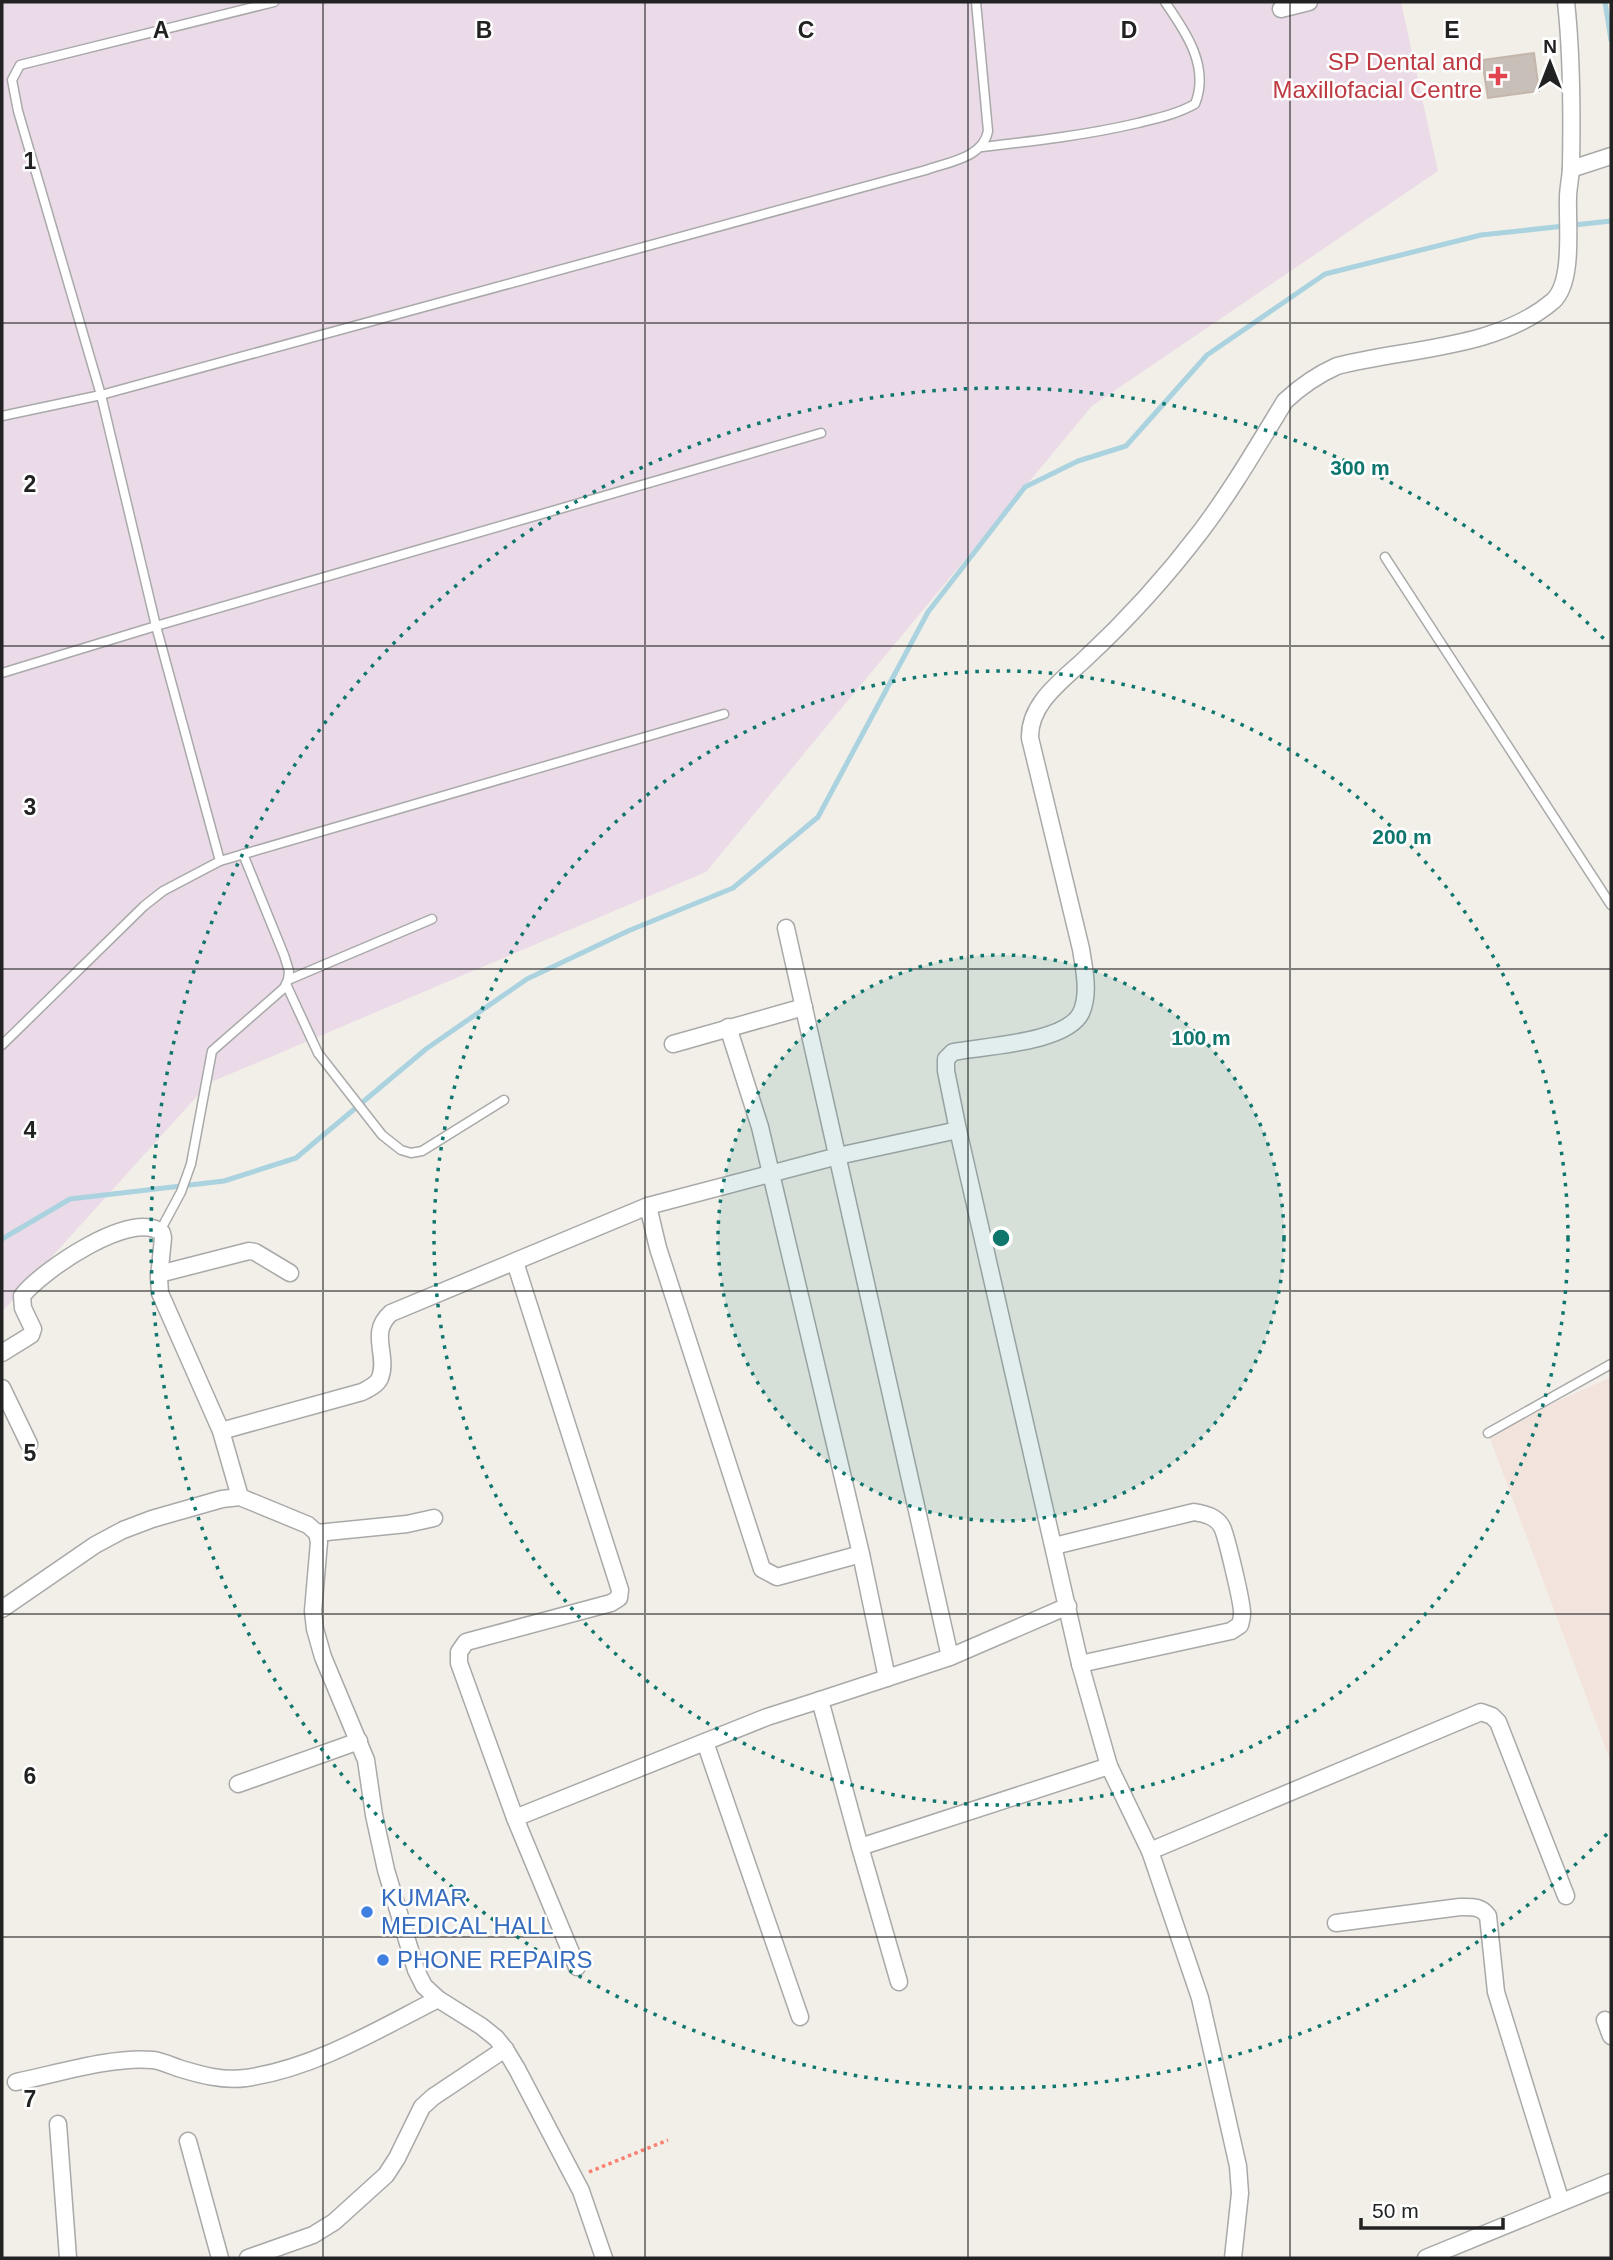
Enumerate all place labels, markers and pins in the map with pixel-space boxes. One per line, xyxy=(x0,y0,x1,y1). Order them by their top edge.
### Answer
place label: SP Dental and Maxillofacial Centre xyxy=(1273,48,1482,103)
marker: SP Dental and Maxillofacial Centre xyxy=(1488,66,1508,86)
centre of rings xyxy=(989,1226,1013,1250)
place label: KUMAR MEDICAL HALL xyxy=(381,1884,554,1939)
marker: KUMAR MEDICAL HALL xyxy=(359,1904,375,1920)
place label: PHONE REPAIRS xyxy=(397,1946,593,1973)
marker: PHONE REPAIRS xyxy=(375,1952,391,1968)

